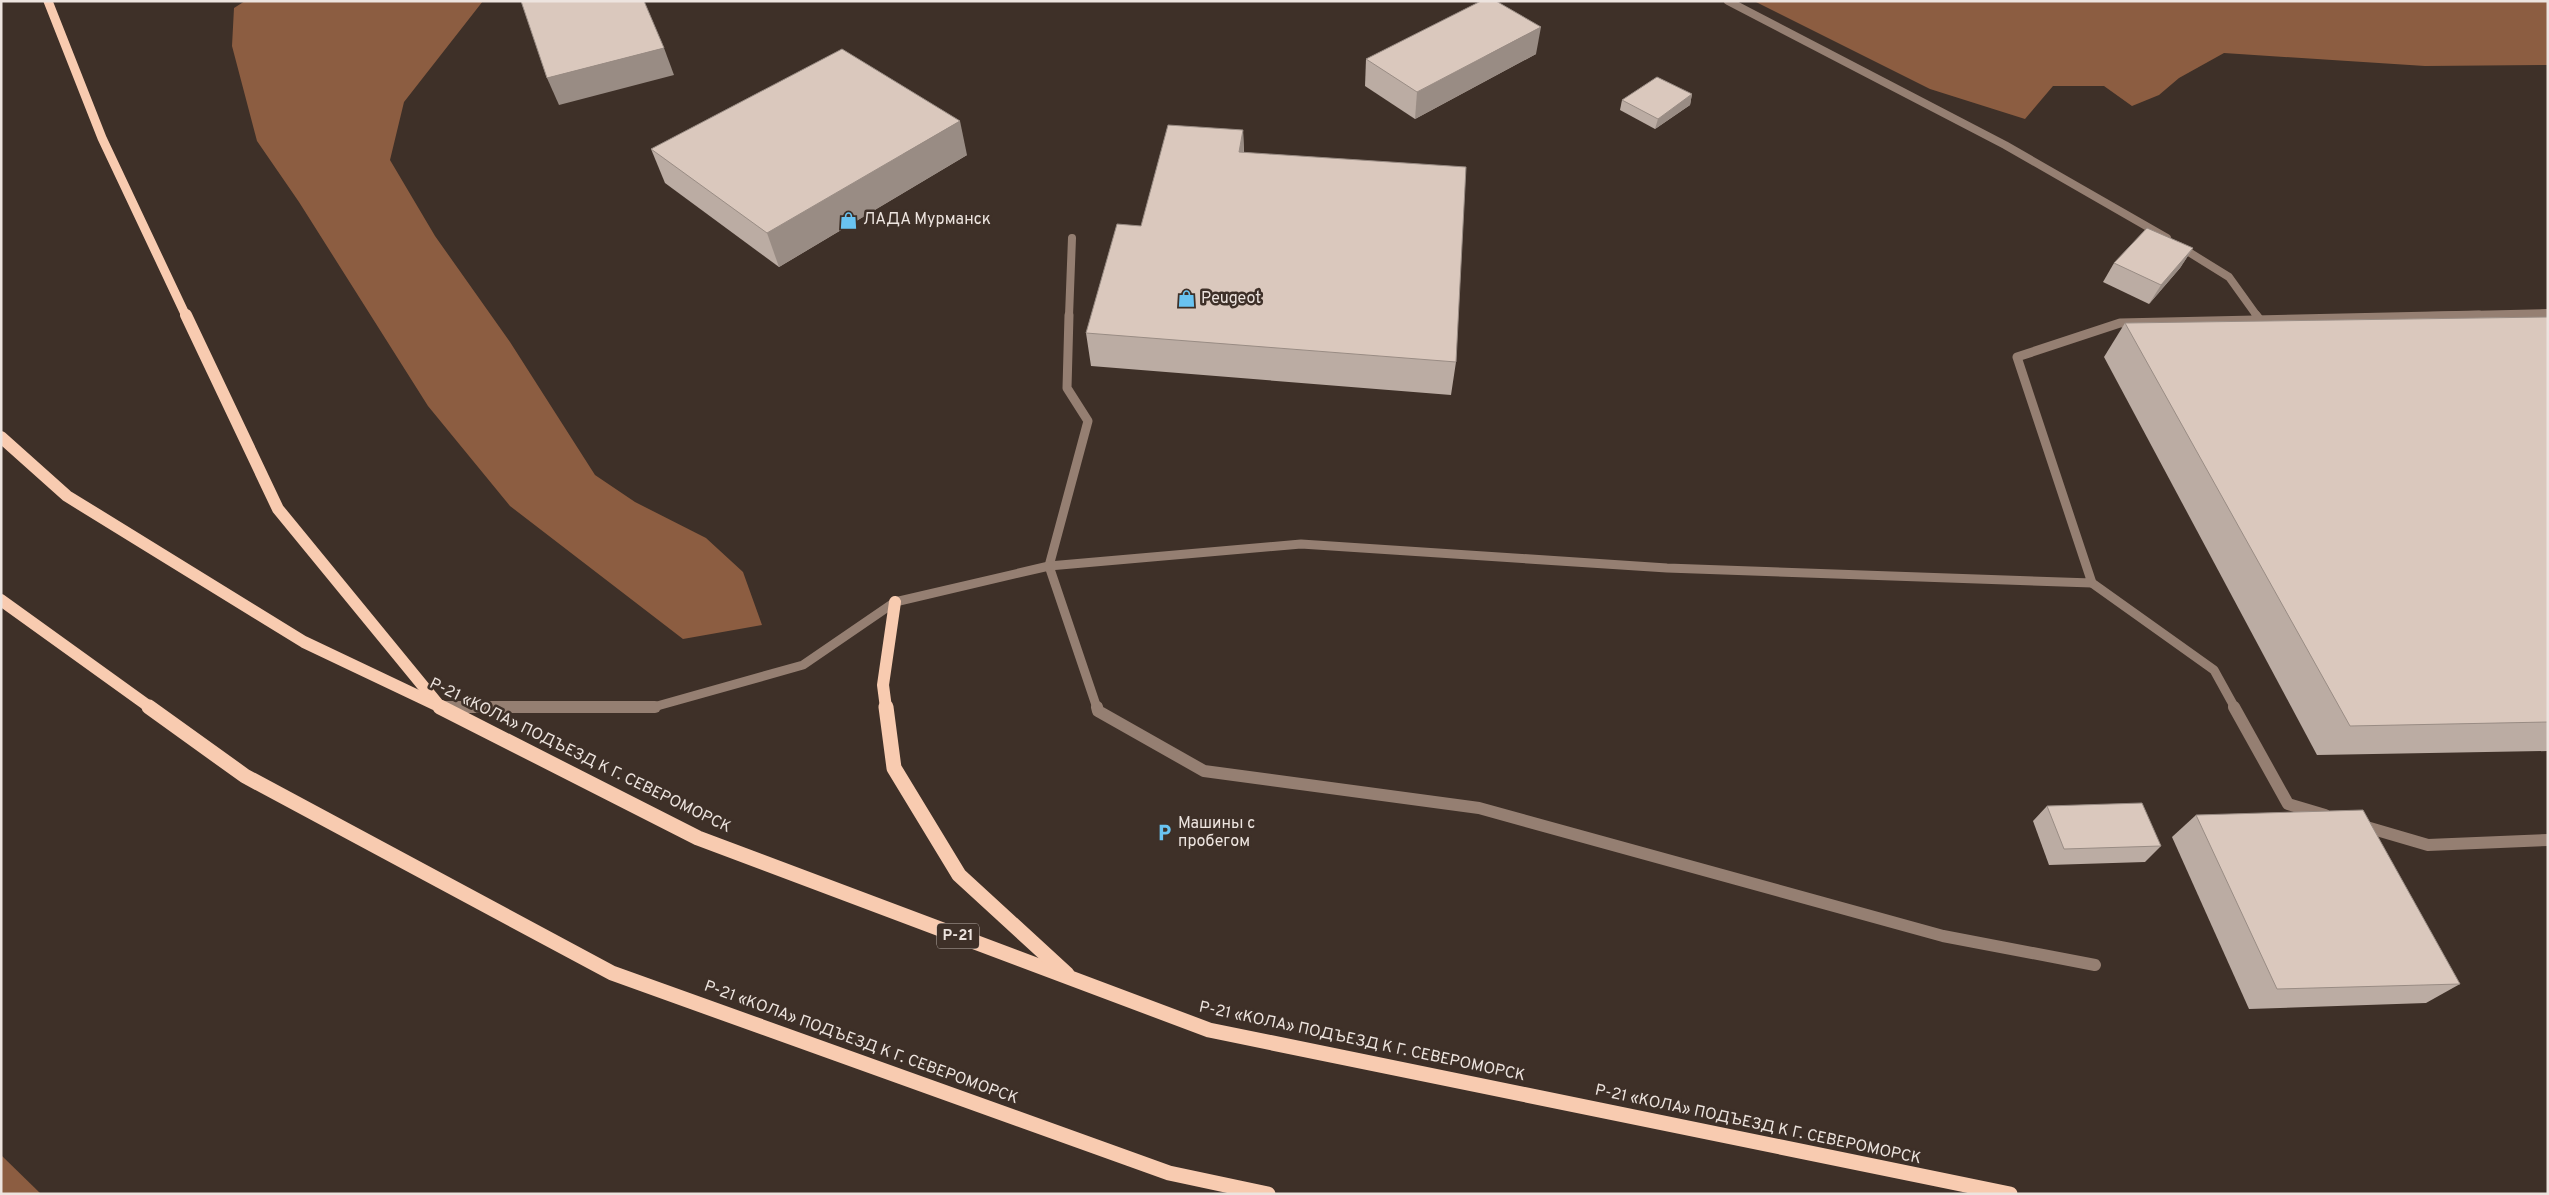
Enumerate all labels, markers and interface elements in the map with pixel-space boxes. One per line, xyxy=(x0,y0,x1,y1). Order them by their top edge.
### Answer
shop icon: ЛАДА Мурманск xyxy=(839,210,859,230)
place label: ЛАДА Мурманск xyxy=(863,210,991,230)
shop icon: Peugeot xyxy=(1177,289,1197,309)
place label: Peugeot xyxy=(1201,289,1261,309)
street label: Р-21 «КОЛА» ПОДЪЕЗД К Г. СЕВЕРОМОРСК xyxy=(426,674,734,838)
place label: Машины с пробегом xyxy=(1178,814,1255,852)
parking icon: Машины с пробегом xyxy=(1154,823,1174,843)
road number: Р-21 xyxy=(937,924,979,948)
street label: Р-21 «КОЛА» ПОДЪЕЗД К Г. СЕВЕРОМОРСК xyxy=(701,977,1021,1109)
street label: Р-21 «КОЛА» ПОДЪЕЗД К Г. СЕВЕРОМОРСК xyxy=(1197,998,1527,1086)
street label: Р-21 «КОЛА» ПОДЪЕЗД К Г. СЕВЕРОМОРСК xyxy=(1593,1081,1923,1169)

